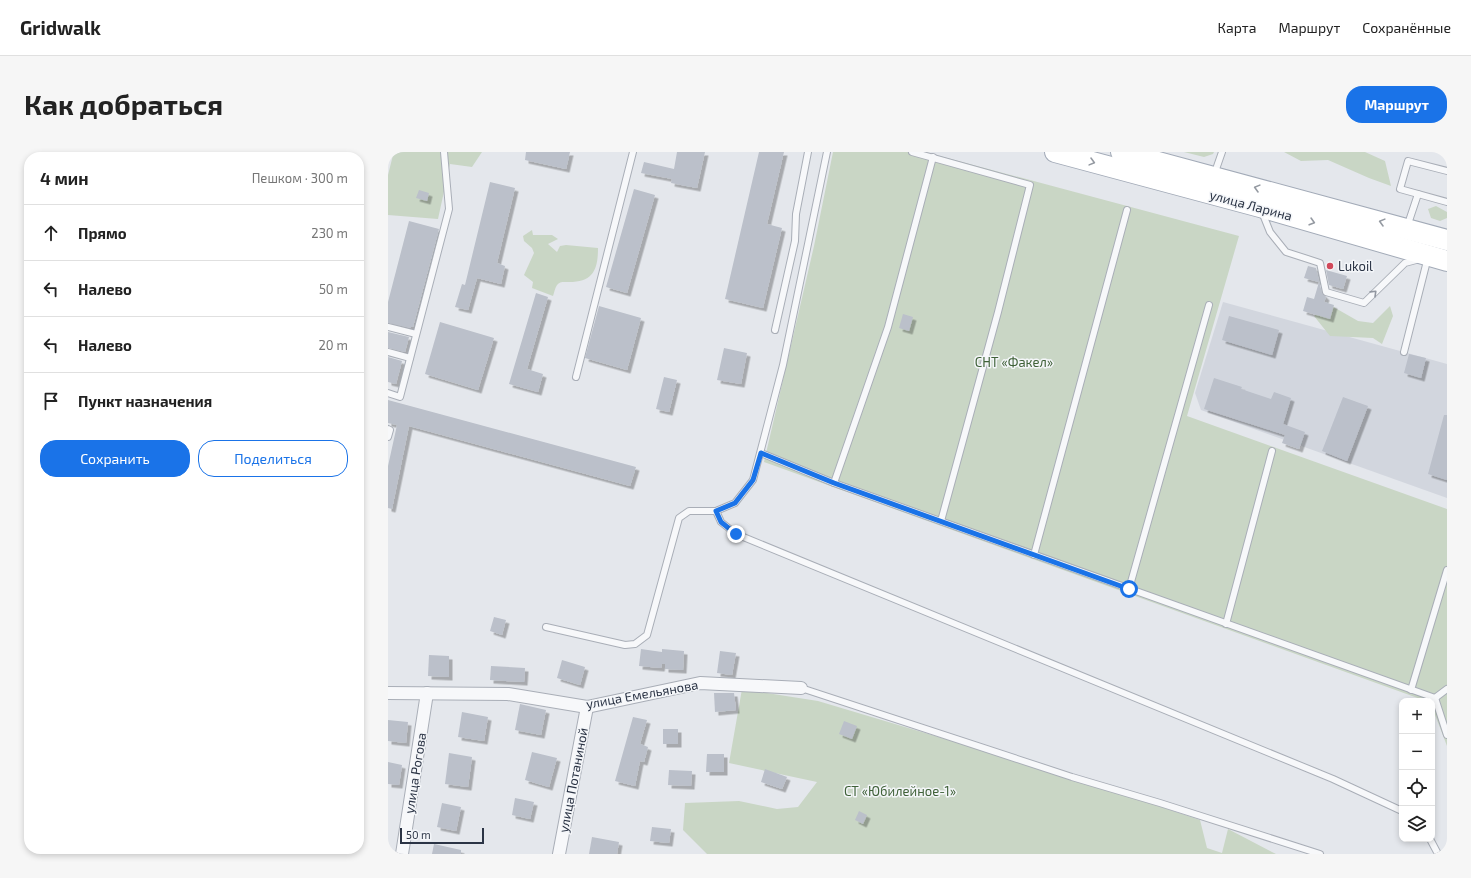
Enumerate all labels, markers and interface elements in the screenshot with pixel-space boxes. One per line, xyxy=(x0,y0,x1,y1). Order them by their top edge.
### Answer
text: Gridwalk xyxy=(20,16,101,39)
text: Карта xyxy=(1218,19,1256,36)
text: Маршрут xyxy=(1278,19,1340,36)
text: Сохранённые xyxy=(1362,19,1451,36)
button: Маршрут xyxy=(1346,86,1447,123)
text: Как добраться xyxy=(24,87,223,121)
one-way arrow xyxy=(1089,157,1096,166)
text: 4 мин xyxy=(40,168,89,188)
text: Пешком · 300 m xyxy=(252,170,348,186)
one-way arrow xyxy=(1254,185,1260,193)
street label: улица Ларина xyxy=(1208,186,1294,224)
one-way arrow xyxy=(1309,217,1316,226)
one-way arrow xyxy=(1379,219,1386,227)
icon: ahead xyxy=(40,222,62,244)
text: Прямо xyxy=(78,224,127,242)
text: 230 m xyxy=(311,225,348,241)
place label: Lukoil xyxy=(1338,258,1373,274)
marker: Lukoil xyxy=(1325,261,1335,271)
icon: left xyxy=(40,278,62,300)
text: Налево xyxy=(78,280,132,298)
text: 50 m xyxy=(319,281,348,297)
one-way arrow xyxy=(1369,290,1377,298)
icon: left xyxy=(40,334,62,356)
text: Налево xyxy=(78,336,132,354)
text: 20 m xyxy=(319,337,348,353)
park label: СНТ «Факел» xyxy=(975,354,1053,370)
icon: arrive xyxy=(40,390,62,412)
text: Пункт назначения xyxy=(78,392,212,410)
button: Сохранить xyxy=(40,440,190,477)
button: Поделиться xyxy=(198,440,348,477)
route end xyxy=(727,525,745,543)
route start xyxy=(1120,580,1138,598)
street label: улица Емельянова xyxy=(585,676,699,712)
map controls xyxy=(1399,698,1435,842)
button: + xyxy=(1399,698,1435,734)
street label: улица Потаниной xyxy=(555,726,591,834)
street label: улица Рогова xyxy=(401,731,429,815)
button: − xyxy=(1399,734,1435,770)
button: locate xyxy=(1399,770,1435,806)
park label: СТ «Юбилейное-1» xyxy=(844,783,956,799)
button: layers xyxy=(1399,806,1435,842)
scale bar xyxy=(400,826,484,845)
text: 50 m xyxy=(406,828,431,841)

